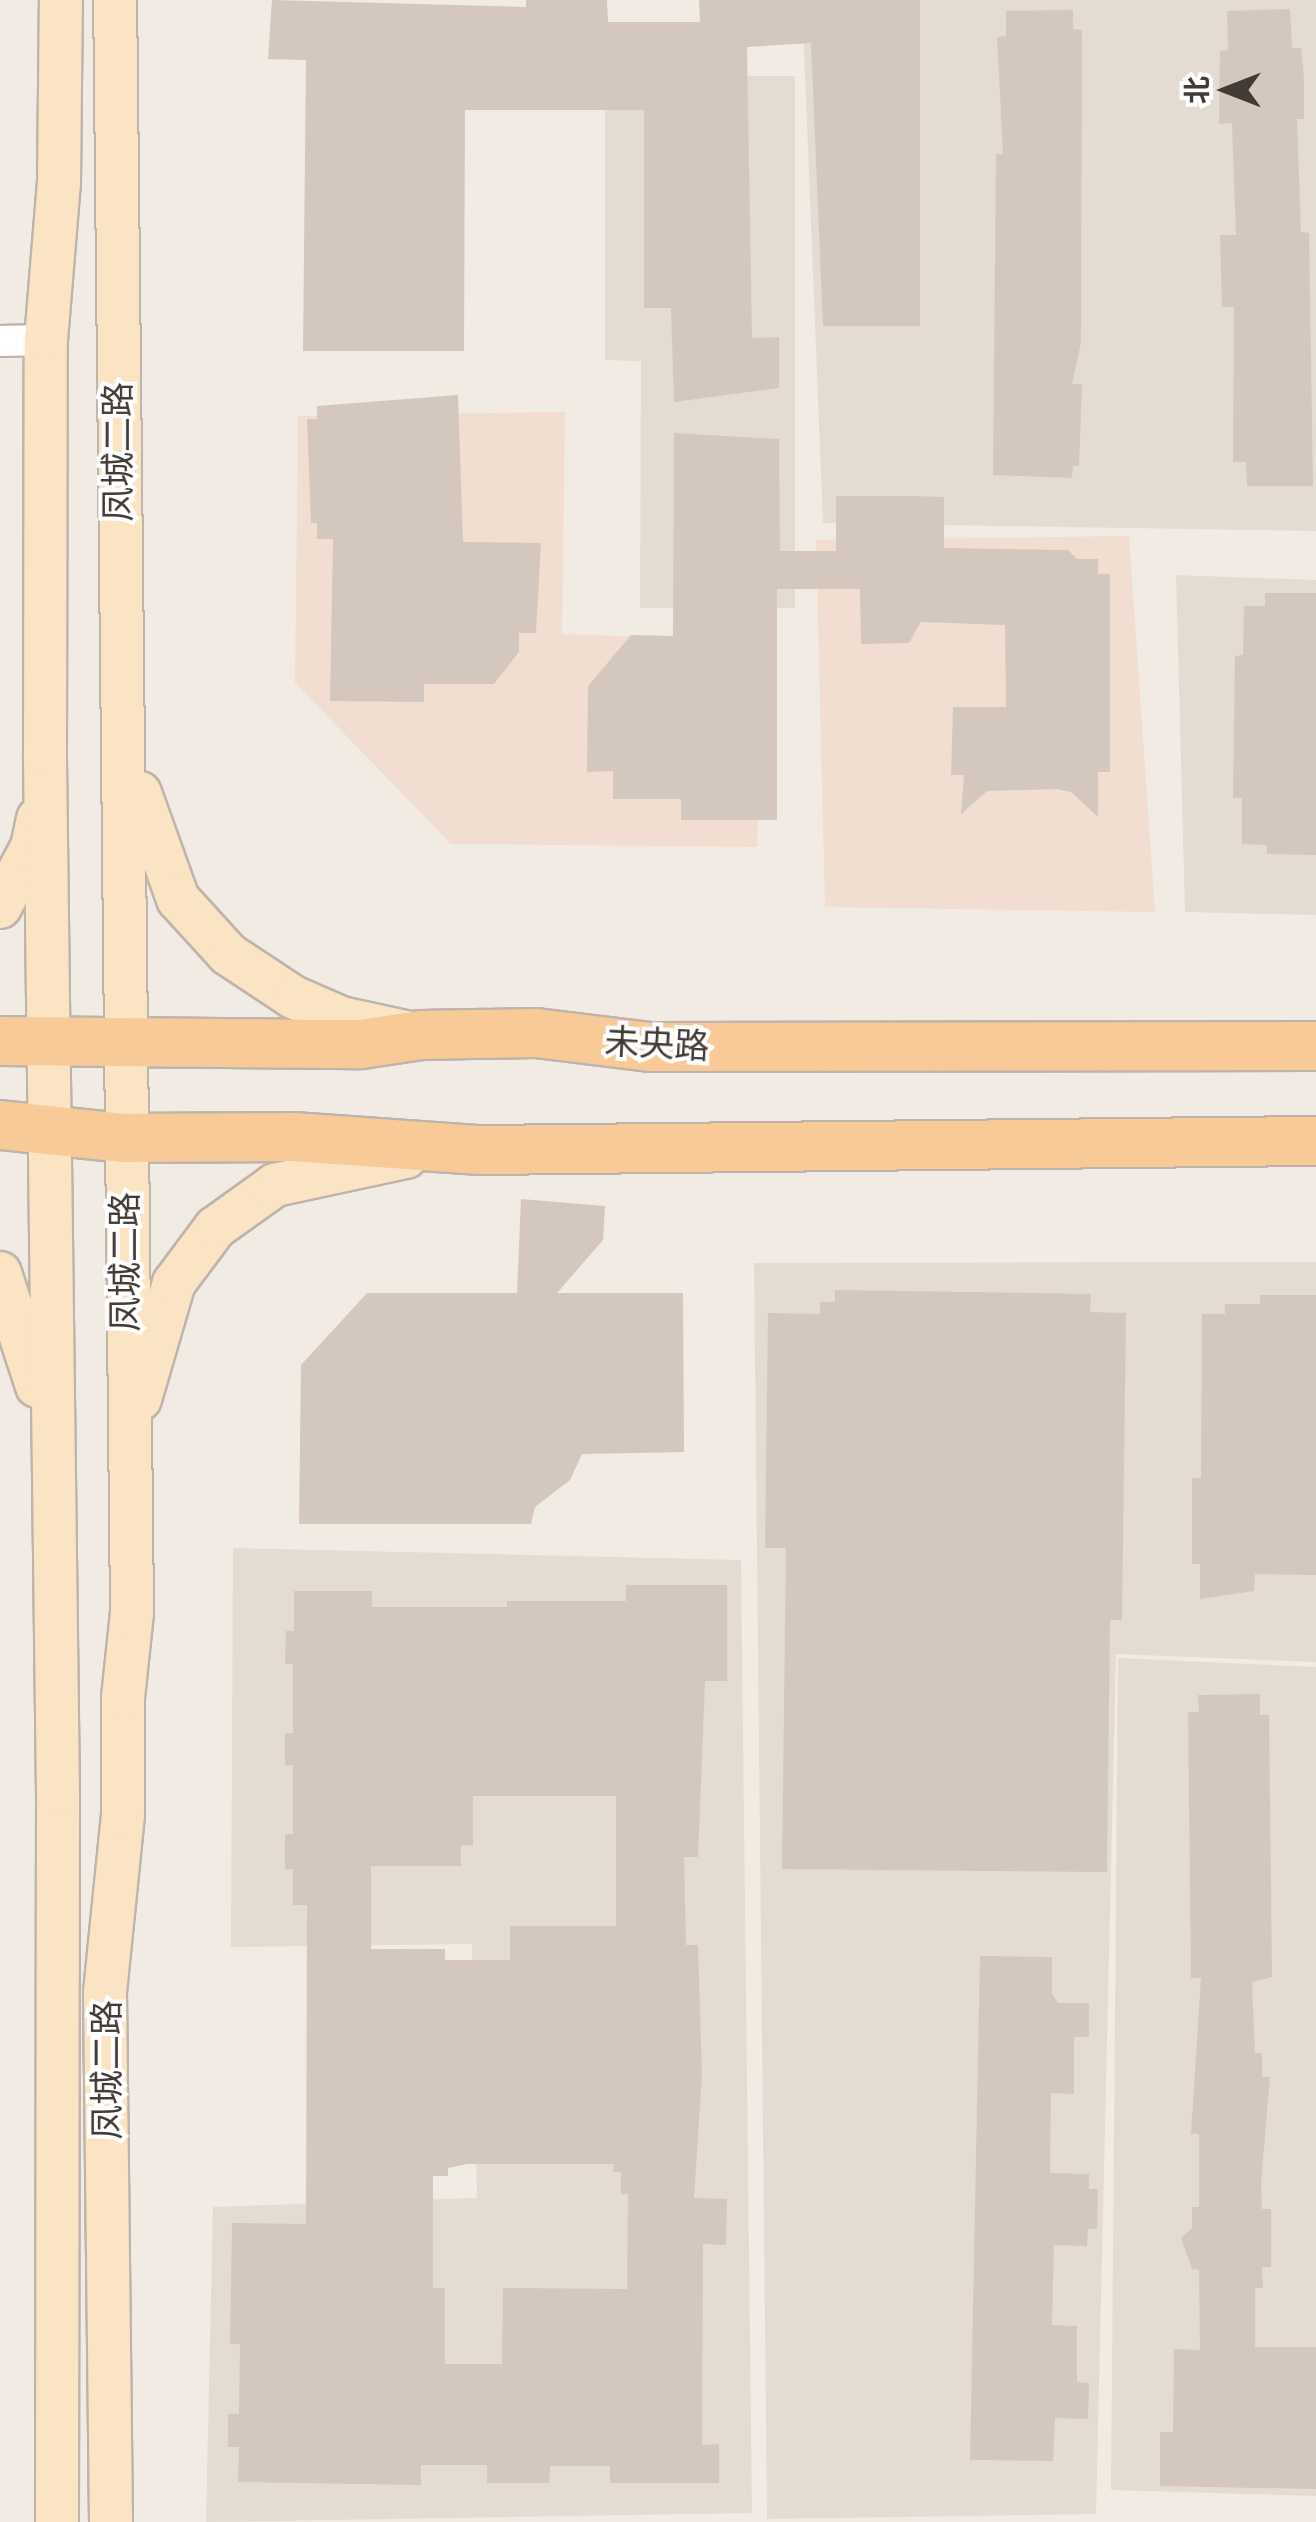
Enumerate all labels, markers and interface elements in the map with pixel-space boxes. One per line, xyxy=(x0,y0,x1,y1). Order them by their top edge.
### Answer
north arrow xyxy=(1176,40,1276,140)
text: 北 xyxy=(1177,76,1215,104)
street label: 凤城二路 xyxy=(96,382,138,522)
street label: 未央路 xyxy=(603,1019,711,1067)
street label: 凤城二路 xyxy=(103,1192,145,1332)
street label: 凤城二路 xyxy=(85,2000,127,2140)

